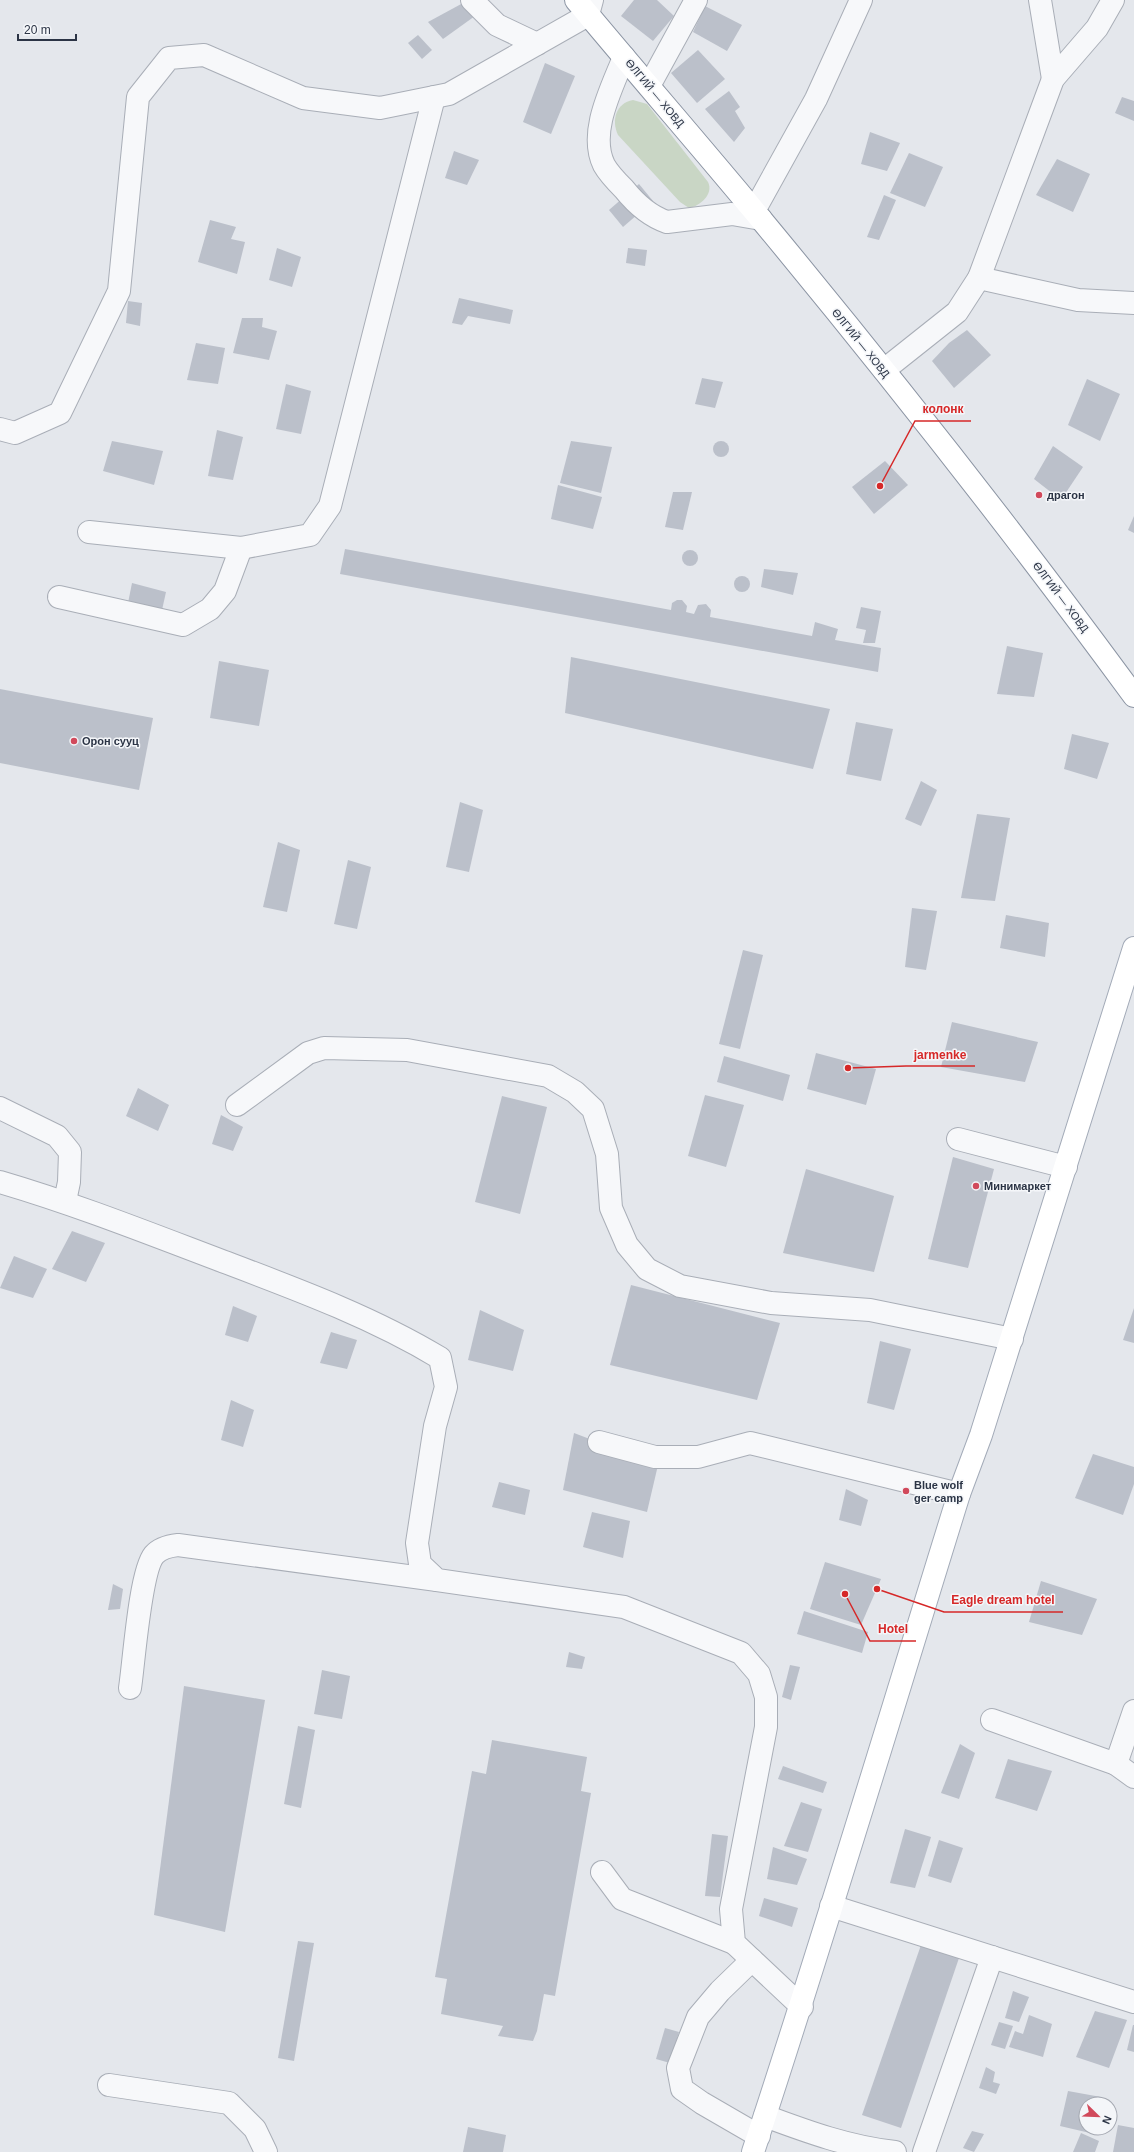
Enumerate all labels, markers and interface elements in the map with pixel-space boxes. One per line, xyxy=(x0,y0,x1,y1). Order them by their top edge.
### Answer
scale bar xyxy=(18,16,76,42)
text: 20 m xyxy=(24,23,51,37)
street label: ӨЛГИЙ — ХОВД xyxy=(623,57,687,130)
street label: ӨЛГИЙ — ХОВД xyxy=(830,306,893,380)
callout: колонк xyxy=(915,397,971,421)
text: колонк xyxy=(923,402,964,416)
place label: драгон xyxy=(1047,489,1085,501)
marker: драгон xyxy=(1034,490,1044,500)
street label: ӨЛГИЙ — ХОВД xyxy=(1031,560,1092,635)
place label: Орон сууц xyxy=(82,735,139,747)
marker: Орон сууц xyxy=(69,736,79,746)
callout: jarmenke xyxy=(906,1042,975,1066)
text: jarmenke xyxy=(913,1048,967,1062)
place label: Минимаркет xyxy=(984,1180,1052,1192)
marker: Минимаркет xyxy=(971,1181,981,1191)
place label: Blue wolf ger camp xyxy=(914,1479,963,1504)
marker: Blue wolf ger camp xyxy=(901,1486,911,1496)
callout: Eagle dream hotel xyxy=(944,1588,1063,1612)
text: Eagle dream hotel xyxy=(951,1593,1055,1607)
callout: Hotel xyxy=(870,1617,916,1641)
text: Hotel xyxy=(878,1622,908,1636)
north arrow xyxy=(1078,2096,1118,2136)
text: N xyxy=(1100,2114,1114,2126)

